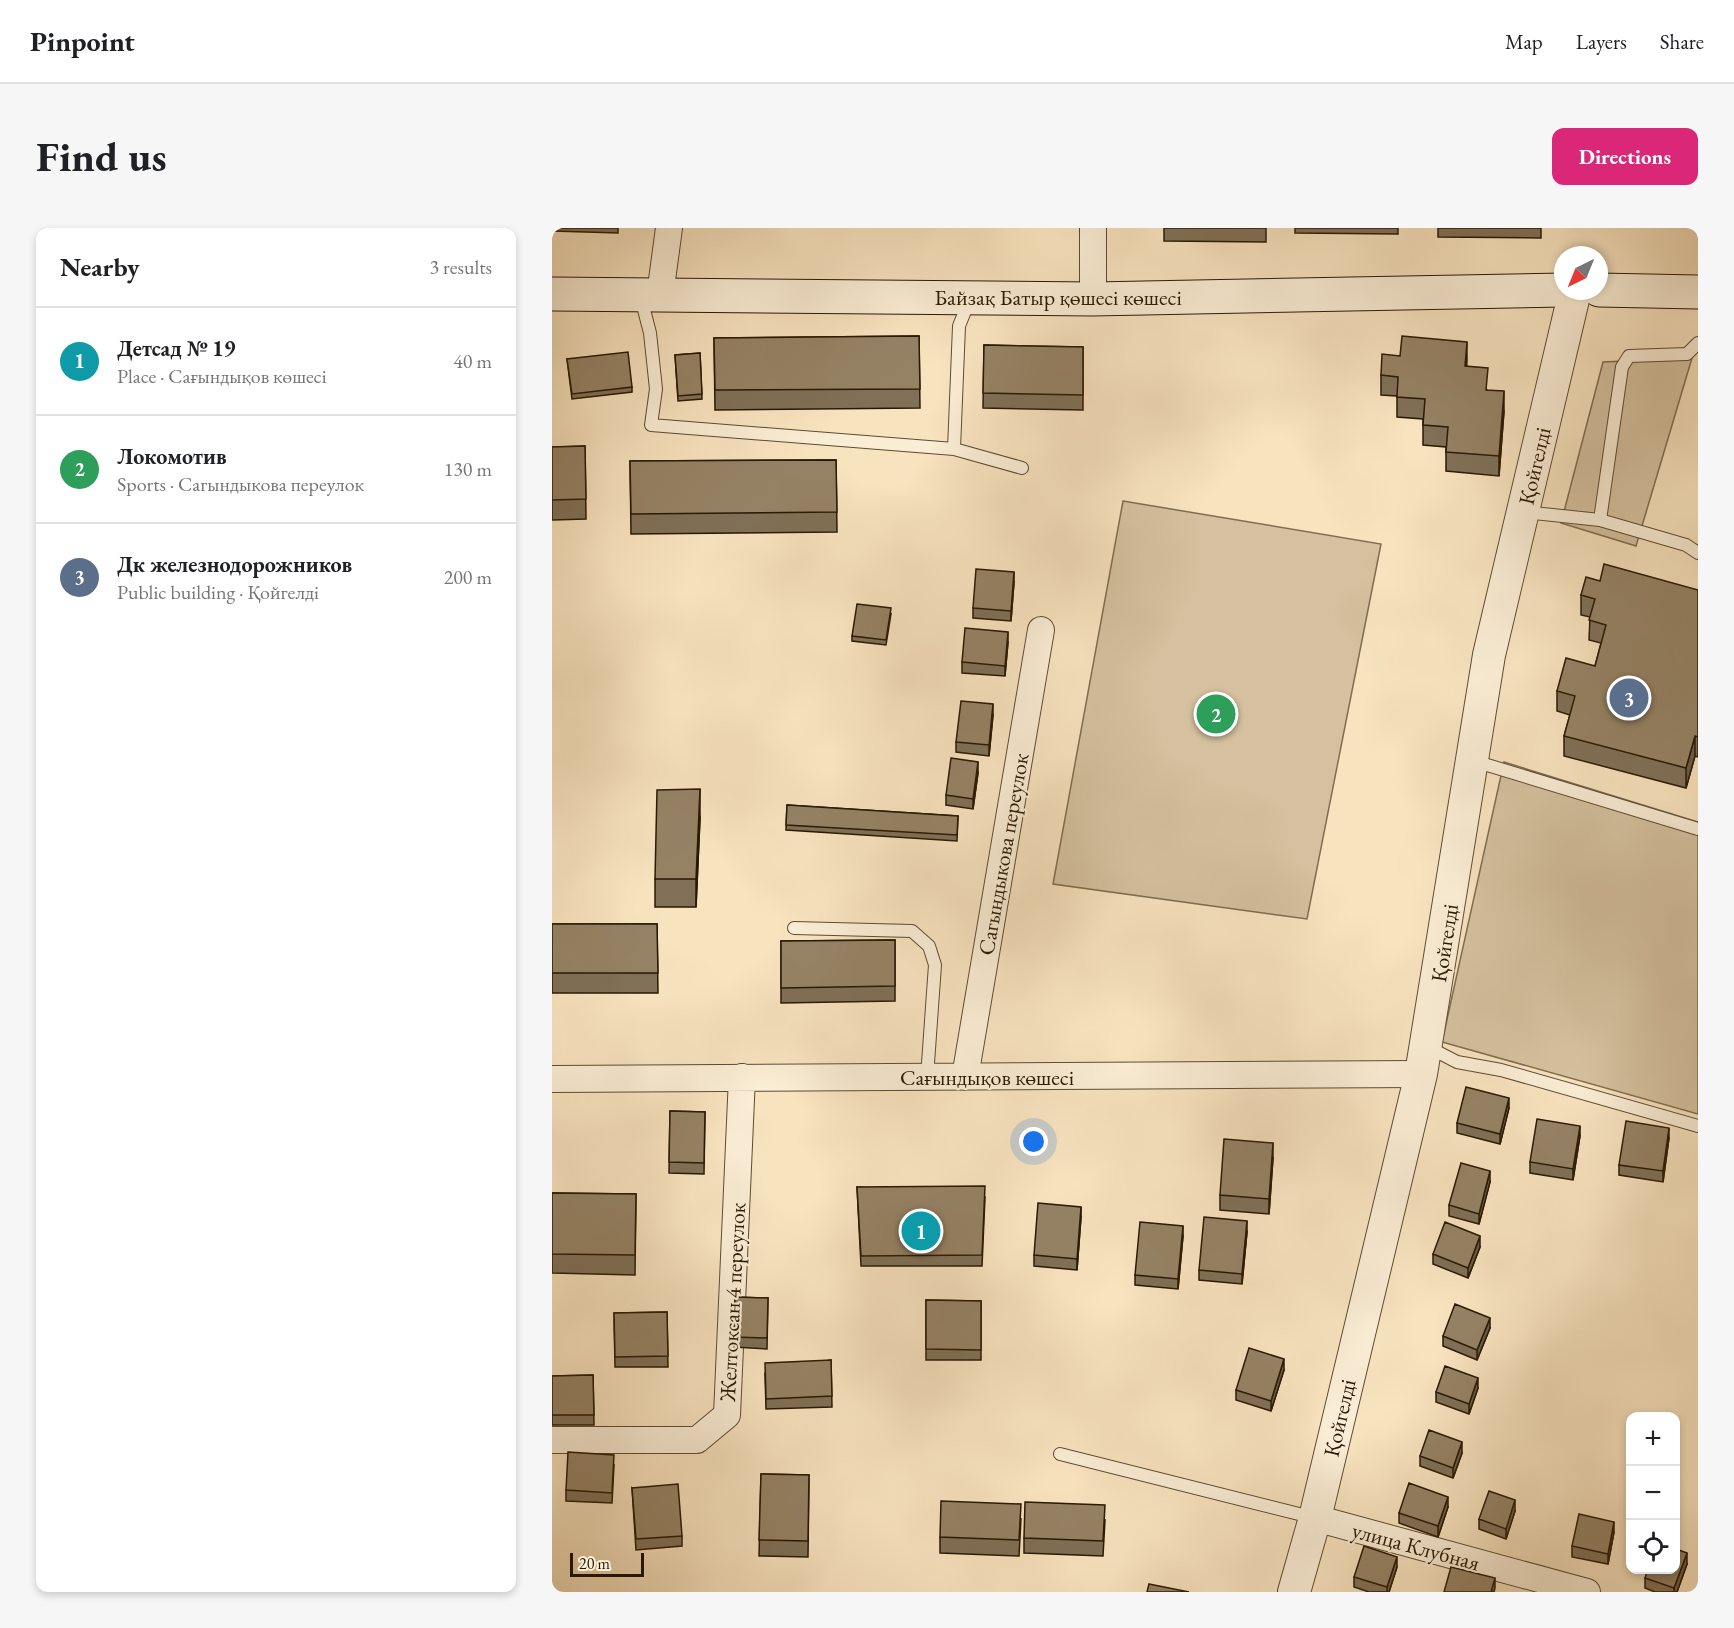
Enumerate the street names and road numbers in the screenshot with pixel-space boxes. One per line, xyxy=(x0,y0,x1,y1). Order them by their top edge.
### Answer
street label: Байзақ Батыр қөшесі көшесі xyxy=(934,283,1182,312)
street label: Қойгелді xyxy=(1511,424,1557,508)
street label: Сагындыкова переулок xyxy=(971,750,1036,957)
street label: Қойгелді xyxy=(1424,902,1465,984)
street label: Сағындықов көшесі xyxy=(900,1063,1074,1092)
street label: Желтоксан 4 переулок xyxy=(713,1201,752,1403)
street label: Қойгелді xyxy=(1316,1376,1362,1460)
street label: улица Клубная xyxy=(1349,1516,1483,1577)

